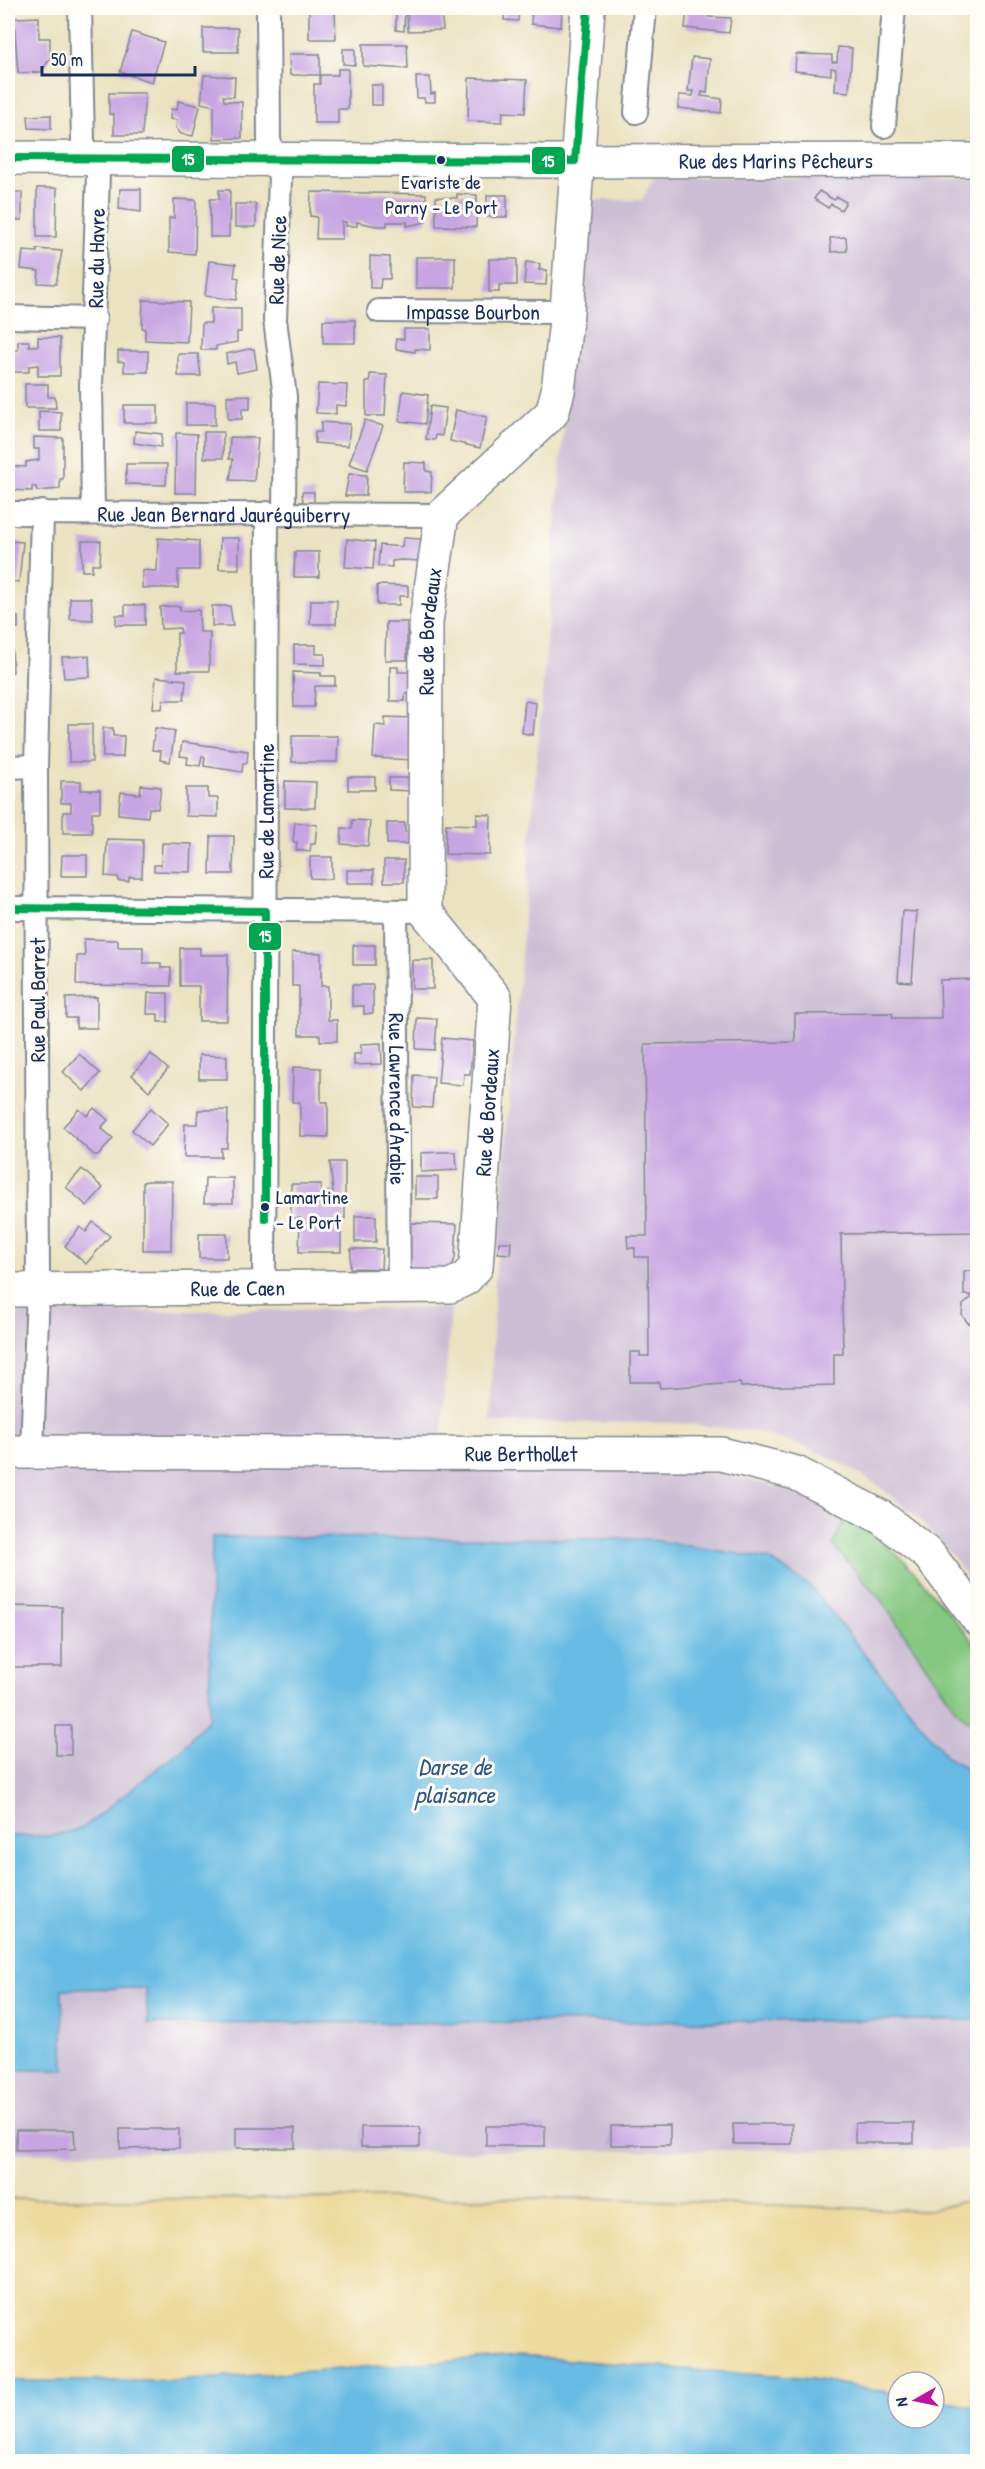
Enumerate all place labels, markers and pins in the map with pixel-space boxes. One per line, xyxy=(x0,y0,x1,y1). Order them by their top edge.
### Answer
marker: Evariste de Parny - Le Port xyxy=(435,154,447,166)
place label: Evariste de Parny - Le Port xyxy=(385,168,498,220)
place label: Lamartine - Le Port xyxy=(276,1183,349,1235)
marker: Lamartine - Le Port xyxy=(259,1201,271,1213)

